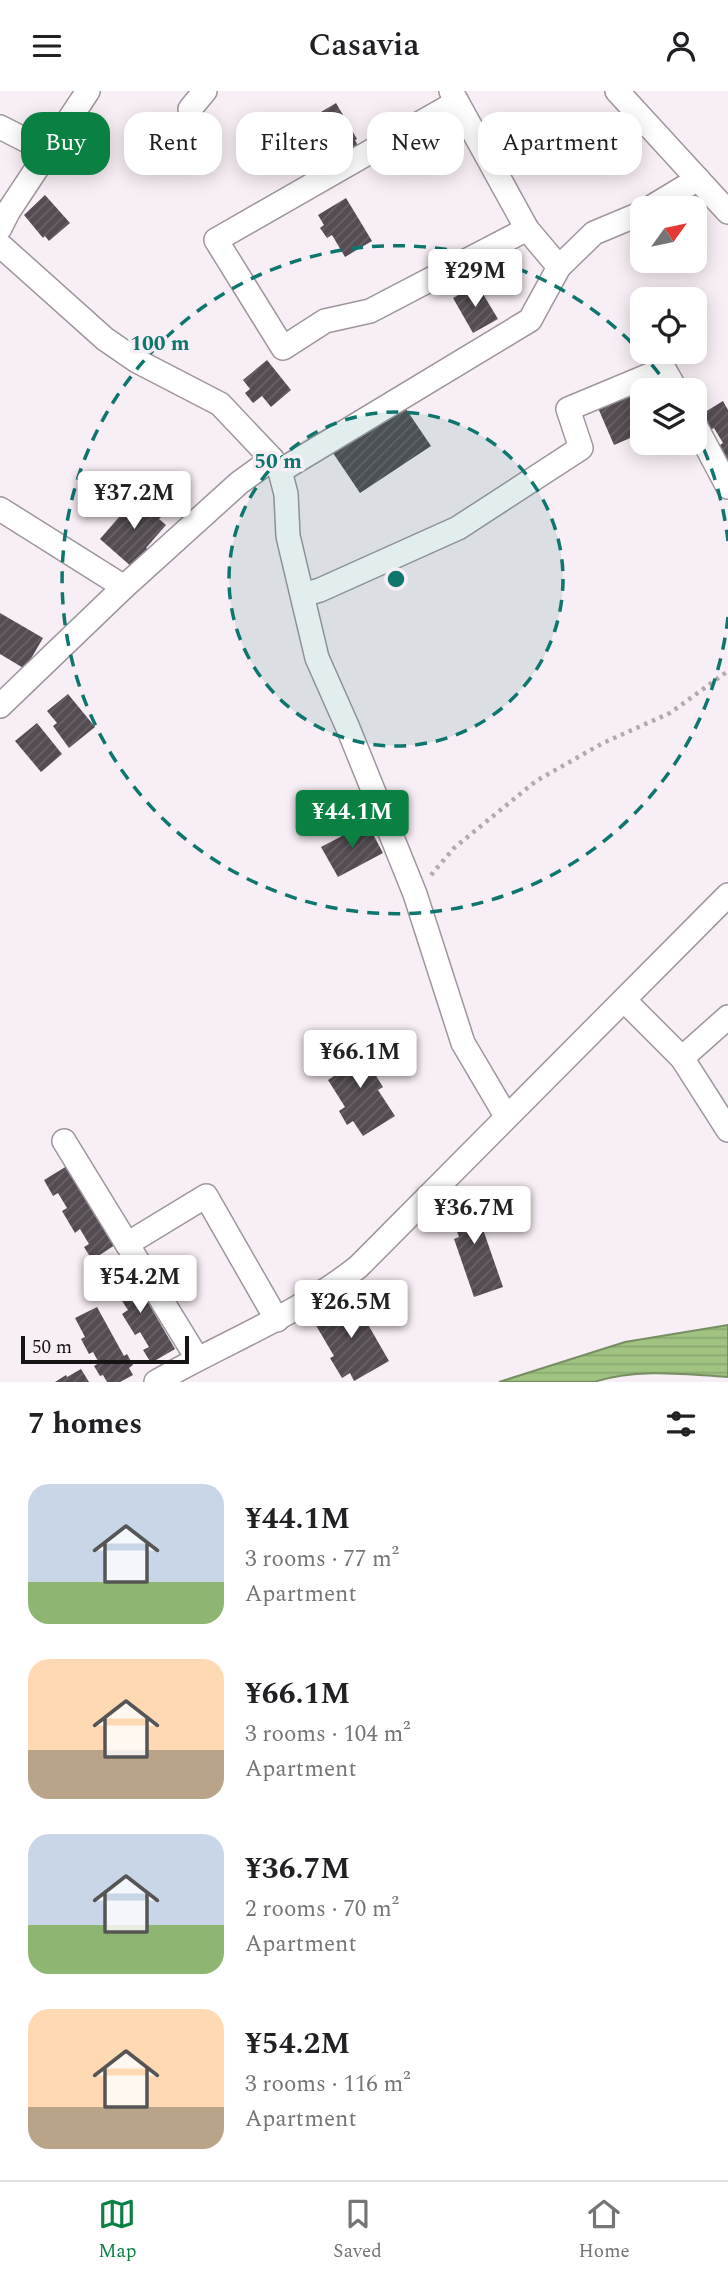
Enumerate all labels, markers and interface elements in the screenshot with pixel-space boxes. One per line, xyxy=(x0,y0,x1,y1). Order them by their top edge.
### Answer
text: Casavia xyxy=(308,21,420,70)
icon: menu xyxy=(28,27,66,65)
icon: person xyxy=(662,27,700,65)
chip: Buy xyxy=(21,112,110,175)
chip: Rent xyxy=(124,112,222,175)
chip: Filters xyxy=(236,112,353,175)
chip: New xyxy=(367,112,464,175)
chip: Apartment xyxy=(478,112,642,175)
north arrow xyxy=(630,196,707,273)
map controls xyxy=(630,196,707,455)
pin: ¥29M xyxy=(434,249,516,309)
text: ¥29M xyxy=(444,254,506,289)
button: locate xyxy=(630,287,707,364)
text: 100 m xyxy=(130,328,190,360)
button: layers xyxy=(630,378,707,455)
text: 50 m xyxy=(254,446,302,478)
pin: ¥37.2M xyxy=(77,471,191,531)
text: ¥37.2M xyxy=(94,476,174,511)
centre of rings xyxy=(384,567,408,591)
pin: ¥44.1M xyxy=(295,791,409,850)
text: ¥44.1M xyxy=(312,795,392,830)
pin: ¥66.1M xyxy=(303,1031,417,1090)
text: ¥66.1M xyxy=(320,1035,400,1070)
pin: ¥36.7M xyxy=(417,1187,531,1246)
text: ¥36.7M xyxy=(434,1191,514,1226)
pin: ¥54.2M xyxy=(83,1255,197,1315)
text: ¥54.2M xyxy=(100,1260,180,1295)
pin: ¥26.5M xyxy=(294,1281,408,1340)
text: ¥26.5M xyxy=(311,1285,391,1320)
scale bar xyxy=(21,1333,189,1365)
text: 50 m xyxy=(32,1333,72,1362)
text: 7 homes xyxy=(28,1401,142,1447)
icon: filters xyxy=(662,1405,700,1443)
text: ¥44.1M xyxy=(245,1496,350,1542)
icon: home xyxy=(84,1512,168,1596)
text: 3 rooms · 77 m² xyxy=(245,1542,399,1577)
text: Apartment xyxy=(245,1577,357,1612)
text: ¥66.1M xyxy=(245,1671,350,1717)
icon: home xyxy=(84,1687,168,1771)
text: 3 rooms · 104 m² xyxy=(245,1717,411,1752)
text: Apartment xyxy=(245,1752,357,1787)
text: ¥36.7M xyxy=(245,1846,350,1892)
icon: home xyxy=(84,1862,168,1946)
text: 2 rooms · 70 m² xyxy=(245,1892,399,1927)
text: Apartment xyxy=(245,1927,357,1962)
text: ¥54.2M xyxy=(245,2021,350,2067)
icon: home xyxy=(84,2037,168,2121)
text: 3 rooms · 116 m² xyxy=(245,2067,411,2102)
text: Apartment xyxy=(245,2102,357,2137)
tab: Map xyxy=(98,2195,137,2266)
tab: Saved xyxy=(333,2195,382,2266)
tab: Home xyxy=(578,2195,630,2266)

